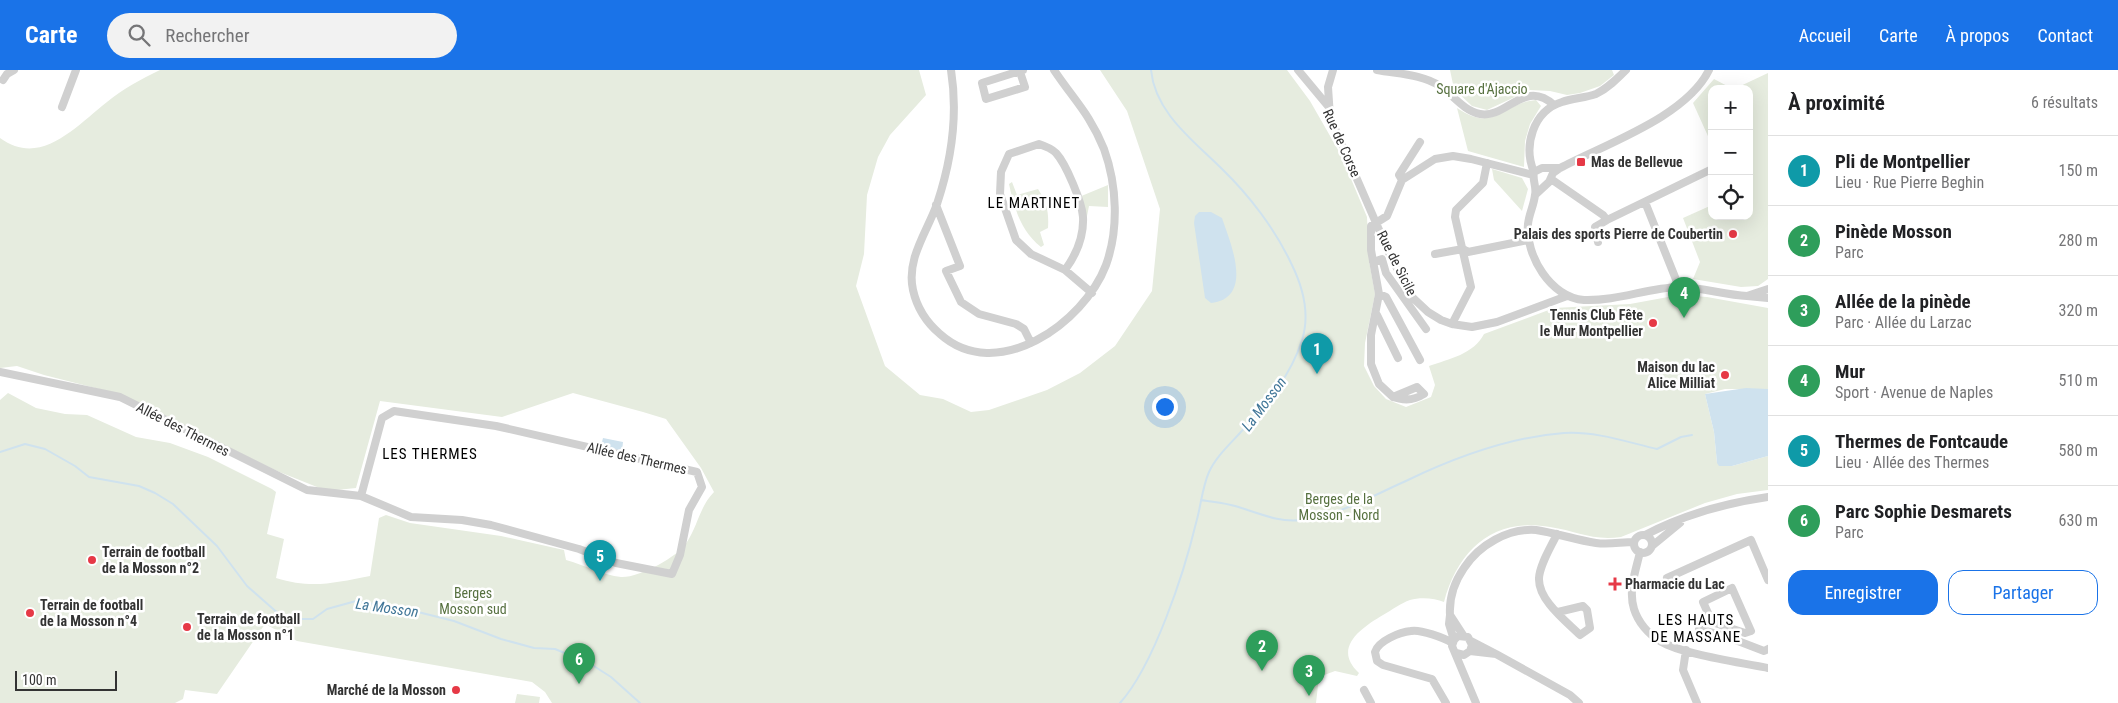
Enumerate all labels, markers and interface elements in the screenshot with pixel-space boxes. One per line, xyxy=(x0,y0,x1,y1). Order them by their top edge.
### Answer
search box xyxy=(107,13,457,58)
text: Carte xyxy=(25,21,77,49)
icon: search xyxy=(125,21,153,49)
text: Rechercher xyxy=(165,24,249,47)
text: Accueil xyxy=(1799,25,1851,46)
text: Carte xyxy=(1879,25,1918,46)
text: À propos xyxy=(1946,25,2009,46)
text: Contact xyxy=(2037,25,2093,46)
park label: Square d'Ajaccio xyxy=(1436,81,1528,97)
map controls xyxy=(1708,85,1753,220)
button: + xyxy=(1708,85,1753,130)
text: À proximité xyxy=(1788,91,1885,115)
text: 6 résultats xyxy=(2031,93,2098,112)
street label: Rue de Corse xyxy=(1320,106,1364,180)
button: − xyxy=(1708,130,1753,175)
text: Pli de Montpellier xyxy=(1835,150,1970,173)
place label: Mas de Bellevue xyxy=(1591,154,1683,170)
marker: Mas de Bellevue xyxy=(1575,156,1587,168)
text: 1 xyxy=(1800,161,1808,180)
text: 150 m xyxy=(2059,161,2098,180)
text: Lieu · Rue Pierre Beghin xyxy=(1835,173,1984,192)
button: locate xyxy=(1708,175,1753,220)
district label: LE MARTINET xyxy=(988,194,1080,212)
text: Pinède Mosson xyxy=(1835,220,1952,243)
place label: Palais des sports Pierre de Coubertin xyxy=(1514,226,1723,242)
street label: Rue de Sicile xyxy=(1374,228,1420,298)
marker: Palais des sports Pierre de Coubertin xyxy=(1727,228,1739,240)
text: 2 xyxy=(1800,231,1808,250)
text: 280 m xyxy=(2059,231,2098,250)
text: Parc xyxy=(1835,243,1864,262)
pin: 4 xyxy=(1668,277,1700,318)
text: Allée de la pinède xyxy=(1835,290,1971,313)
text: 3 xyxy=(1800,301,1808,320)
text: 320 m xyxy=(2059,301,2098,320)
place label: Tennis Club Fête le Mur Montpellier xyxy=(1540,307,1643,339)
text: Parc · Allée du Larzac xyxy=(1835,313,1972,332)
marker: Tennis Club Fête le Mur Montpellier xyxy=(1647,317,1659,329)
pin: 1 xyxy=(1301,333,1333,374)
place label: Maison du lac Alice Milliat xyxy=(1637,359,1716,391)
text: Mur xyxy=(1835,360,1865,383)
marker: Maison du lac Alice Milliat xyxy=(1719,369,1731,381)
text: 4 xyxy=(1800,371,1808,390)
text: 510 m xyxy=(2059,371,2098,390)
water label: La Mosson xyxy=(1238,373,1290,435)
text: Sport · Avenue de Naples xyxy=(1835,383,1993,402)
your location xyxy=(1152,394,1178,420)
street label: Allée des Thermes xyxy=(134,399,232,459)
text: Thermes de Fontcaude xyxy=(1835,430,2008,453)
street label: Allée des Thermes xyxy=(585,439,689,477)
text: 5 xyxy=(1800,441,1808,460)
text: 580 m xyxy=(2059,441,2098,460)
district label: LES THERMES xyxy=(382,445,478,463)
text: Lieu · Allée des Thermes xyxy=(1835,453,1989,472)
park label: Berges de la Mosson - Nord xyxy=(1299,491,1379,523)
text: Parc Sophie Desmarets xyxy=(1835,500,2012,523)
text: 6 xyxy=(1800,511,1808,530)
text: 630 m xyxy=(2059,511,2098,530)
text: Parc xyxy=(1835,523,1864,542)
pin: 5 xyxy=(584,540,616,581)
place label: Terrain de football de la Mosson n°2 xyxy=(102,544,205,576)
marker: Terrain de football de la Mosson n°2 xyxy=(86,554,98,566)
button: Enregistrer xyxy=(1788,570,1938,615)
button: Partager xyxy=(1948,570,2098,615)
place label: Pharmacie du Lac xyxy=(1625,576,1725,592)
marker: Pharmacie du Lac xyxy=(1609,578,1621,590)
park label: Berges Mosson sud xyxy=(439,585,507,617)
water label: La Mosson xyxy=(354,595,420,621)
place label: Terrain de football de la Mosson n°4 xyxy=(40,597,143,629)
marker: Terrain de football de la Mosson n°4 xyxy=(24,607,36,619)
place label: Terrain de football de la Mosson n°1 xyxy=(197,611,300,643)
district label: LES HAUTS DE MASSANE xyxy=(1651,611,1741,646)
marker: Terrain de football de la Mosson n°1 xyxy=(181,621,193,633)
pin: 2 xyxy=(1246,630,1278,671)
pin: 6 xyxy=(563,643,595,684)
pin: 3 xyxy=(1293,655,1325,696)
scale bar xyxy=(15,668,118,691)
text: 100 m xyxy=(22,672,57,688)
place label: Marché de la Mosson xyxy=(327,682,446,698)
marker: Marché de la Mosson xyxy=(450,684,462,696)

